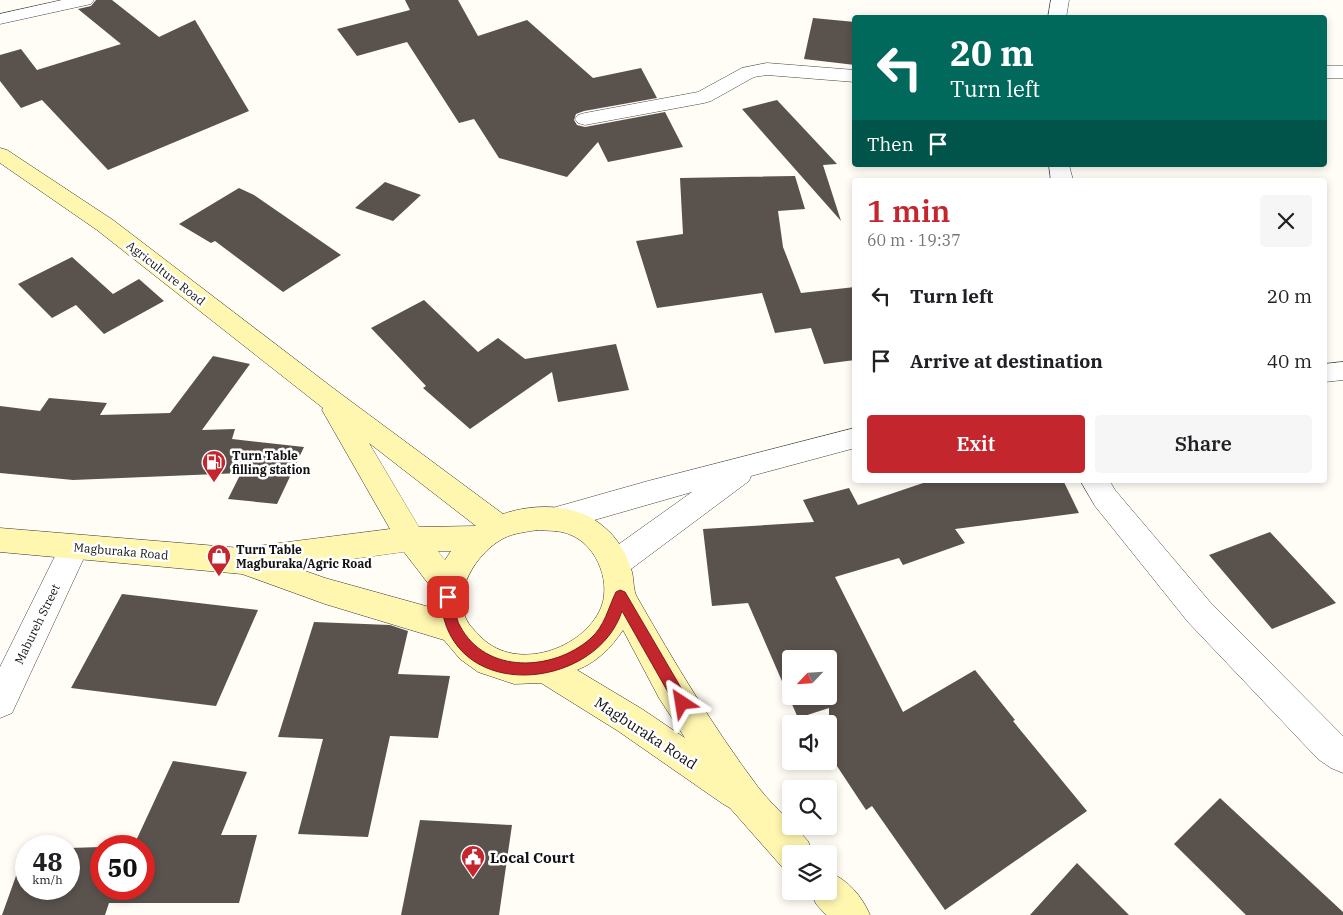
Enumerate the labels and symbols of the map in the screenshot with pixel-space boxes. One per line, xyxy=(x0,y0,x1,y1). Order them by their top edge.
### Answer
street label: Agriculture Road xyxy=(124,238,208,308)
place label: Turn Table filling station xyxy=(232,448,310,477)
fuel station icon: Turn Table filling station xyxy=(201,449,227,483)
street label: Magburaka Road xyxy=(73,539,169,563)
place label: Turn Table Magburaka/Agric Road xyxy=(236,542,372,571)
shop icon: Turn Table Magburaka/Agric Road xyxy=(206,543,232,577)
pin xyxy=(427,576,469,618)
street label: Mabureh Street xyxy=(11,582,63,666)
north arrow xyxy=(782,650,838,705)
position arrow xyxy=(655,676,707,728)
street label: Magburaka Road xyxy=(591,693,701,773)
speed limit sign: 50 xyxy=(90,835,155,900)
public building icon: Local Court xyxy=(460,844,486,878)
place label: Local Court xyxy=(490,848,575,867)

